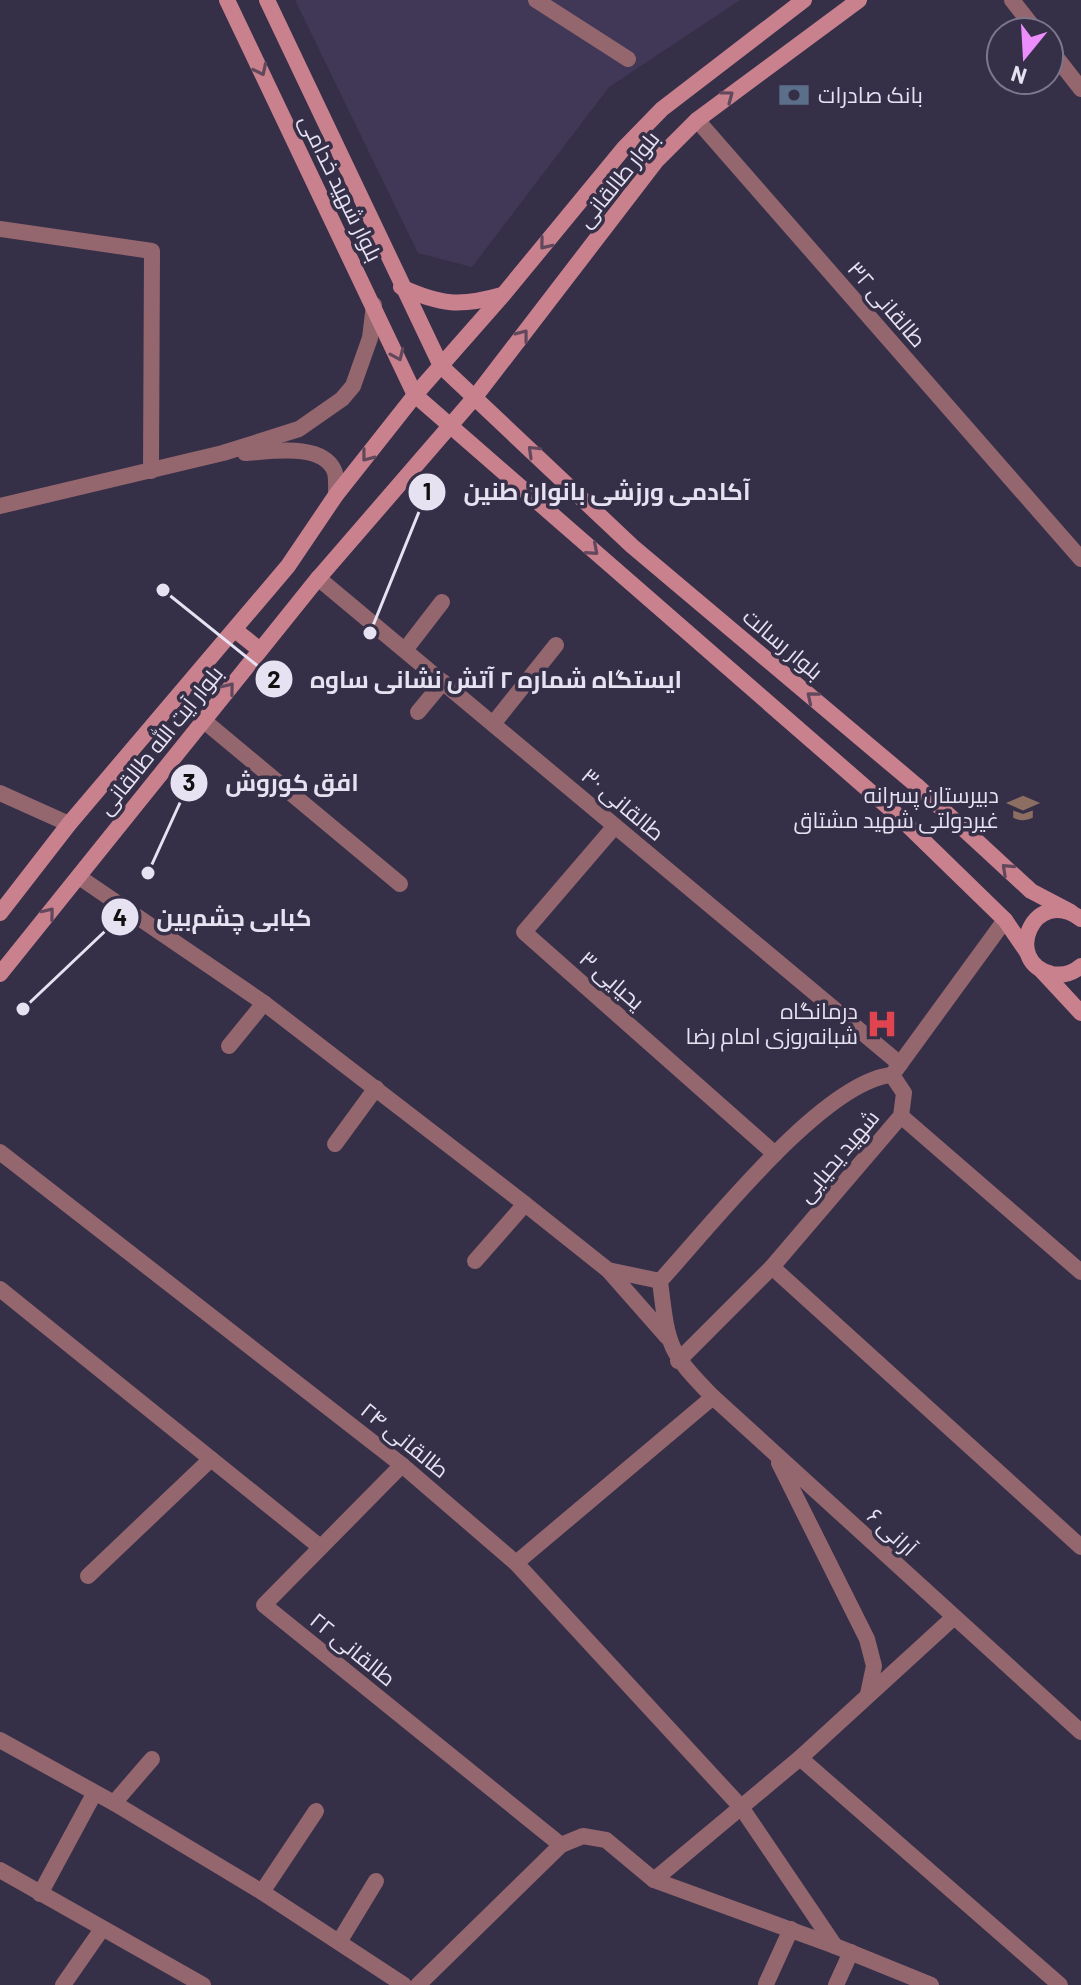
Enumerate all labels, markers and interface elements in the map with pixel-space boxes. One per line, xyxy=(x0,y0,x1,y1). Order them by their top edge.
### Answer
north arrow xyxy=(985,16,1065,96)
text: N xyxy=(1008,61,1029,91)
one-way arrow xyxy=(251,62,267,77)
bank icon: بانک صادرات xyxy=(777,78,811,112)
place label: بانک صادرات xyxy=(818,81,923,108)
one-way arrow xyxy=(719,92,734,106)
street label: بلوار شهید خدامی xyxy=(293,110,389,266)
street label: بلوار طالقانی xyxy=(571,125,665,233)
one-way arrow xyxy=(540,235,554,250)
street label: طالقانی ۳۲ xyxy=(842,255,932,353)
one-way arrow xyxy=(514,329,528,344)
one-way arrow xyxy=(388,347,404,361)
one-way arrow xyxy=(528,446,542,461)
one-way arrow xyxy=(362,447,376,462)
callout: آکادمی ورزشی بانوان طنین xyxy=(407,468,766,516)
text: 1 xyxy=(423,476,431,505)
text: آکادمی ورزشی بانوان طنین xyxy=(464,476,751,506)
one-way arrow xyxy=(583,540,598,555)
street label: بلوار رسالت xyxy=(738,602,829,685)
callout: ایستگاه شماره ۲ آتش نشانی ساوه xyxy=(254,655,698,703)
street label: بلوار آیت الله طالقانی xyxy=(91,660,229,820)
text: 2 xyxy=(267,664,281,693)
text: ایستگاه شماره ۲ آتش نشانی ساوه xyxy=(310,664,682,694)
one-way arrow xyxy=(219,683,234,697)
one-way arrow xyxy=(807,692,821,707)
callout: افق کوروش xyxy=(169,759,374,807)
street label: طالقانی ۳۰ xyxy=(576,761,670,847)
text: 3 xyxy=(183,767,195,796)
text: افق کوروش xyxy=(225,767,359,797)
place label: دبیرستان پسرانه غیردولتی شهید مشتاق xyxy=(794,781,999,834)
school or university icon: دبیرستان پسرانه غیردولتی شهید مشتاق xyxy=(1006,791,1040,825)
one-way arrow xyxy=(1002,864,1016,879)
callout: کبابی چشم‌بین xyxy=(100,893,327,941)
text: 4 xyxy=(113,902,127,931)
text: کبابی چشم‌بین xyxy=(156,902,312,935)
one-way arrow xyxy=(39,908,54,923)
street label: یحیایی ۳ xyxy=(574,944,650,1016)
place label: درمانگاه شبانه‌روزی امام رضا xyxy=(686,997,858,1052)
hospital icon: درمانگاه شبانه‌روزی امام رضا xyxy=(865,1007,899,1041)
street label: شهید یحیایی xyxy=(791,1104,885,1208)
street label: طالقانی ۲۴ xyxy=(355,1396,455,1484)
street label: آرانی ۶ xyxy=(861,1502,923,1562)
street label: طالقانی ۲۲ xyxy=(304,1606,402,1692)

